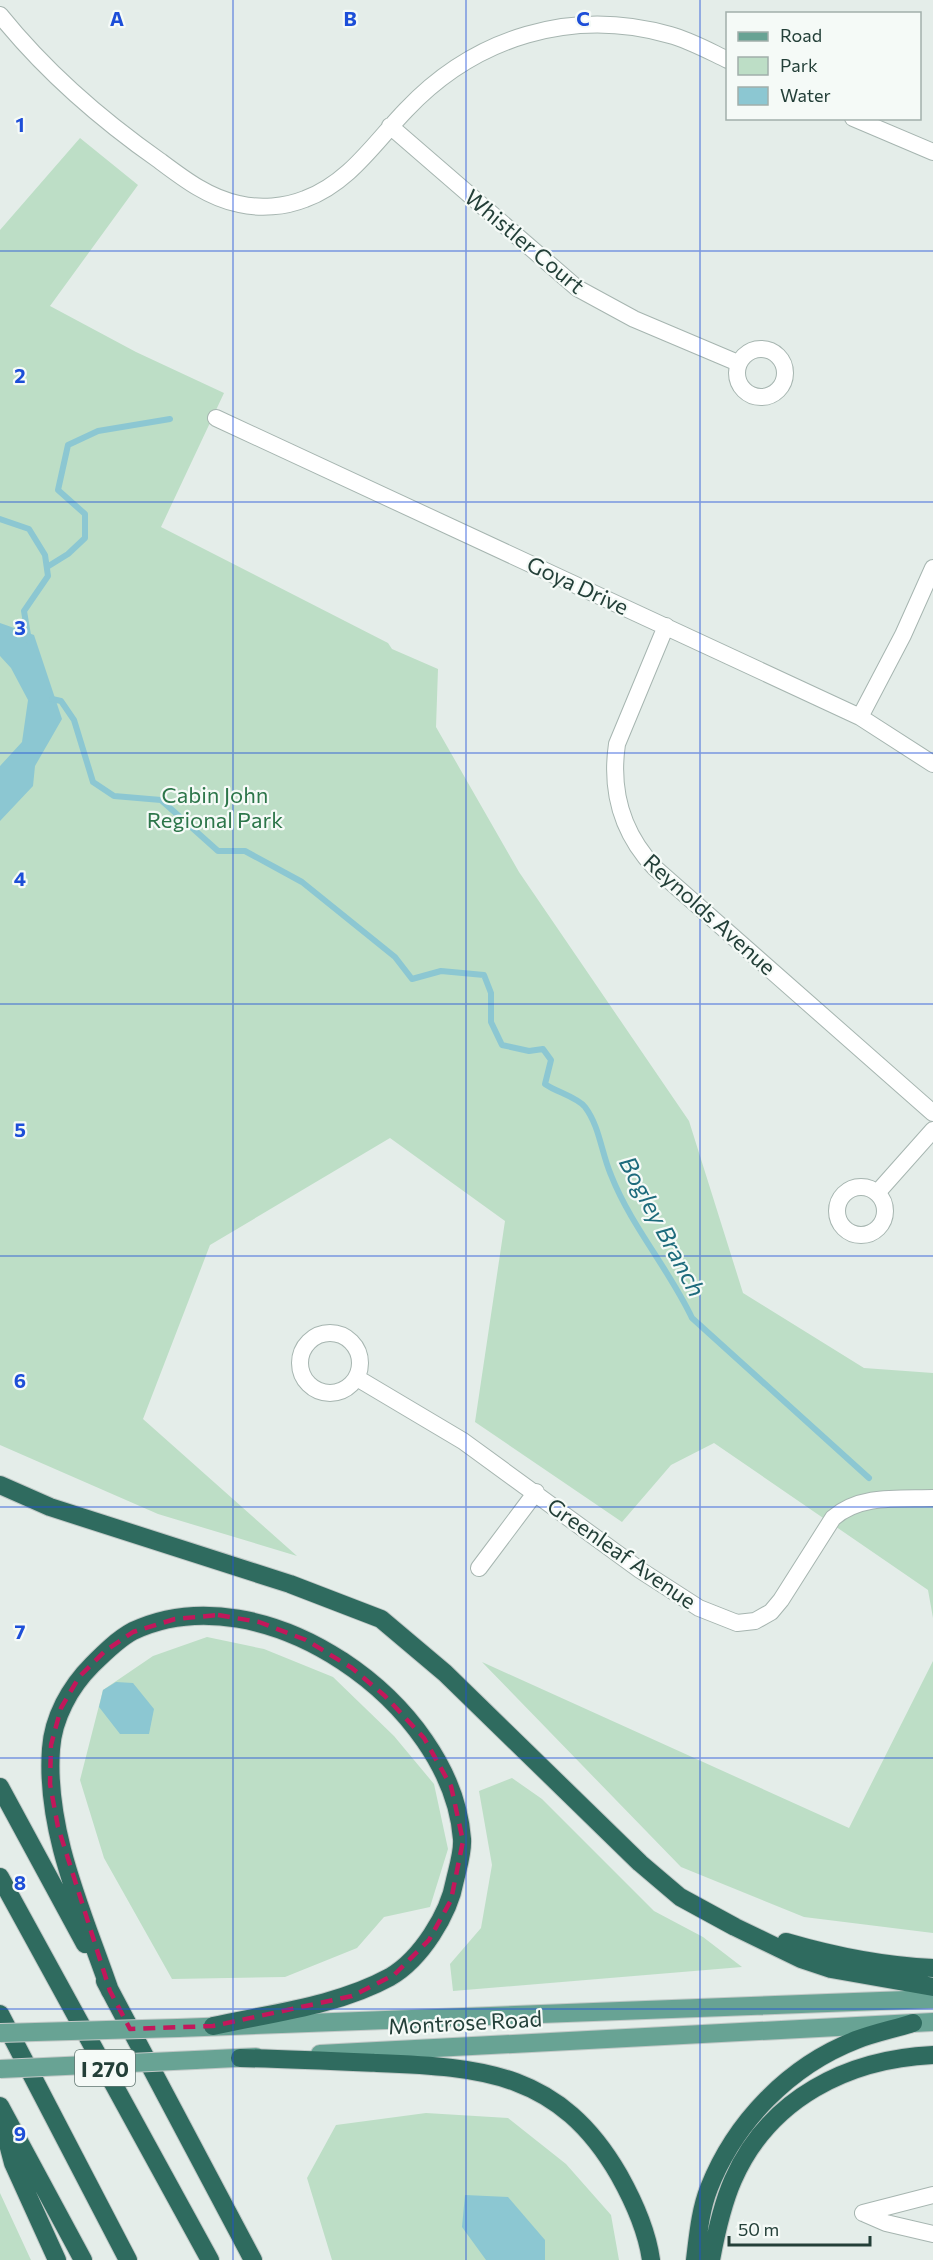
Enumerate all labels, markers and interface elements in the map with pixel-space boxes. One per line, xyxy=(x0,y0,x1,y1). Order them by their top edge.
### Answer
text: A xyxy=(110,6,124,30)
text: B xyxy=(343,6,357,30)
text: C xyxy=(576,6,590,30)
legend xyxy=(726,12,921,120)
text: Road xyxy=(780,24,822,46)
text: Park xyxy=(780,54,818,76)
text: Water xyxy=(780,84,831,106)
text: 1 xyxy=(15,112,25,136)
street label: Whistler Court xyxy=(460,183,590,299)
text: 2 xyxy=(14,363,26,387)
street label: Goya Drive xyxy=(523,550,633,620)
text: 3 xyxy=(14,615,26,639)
park label: Cabin John Regional Park xyxy=(147,781,283,833)
street label: Reynolds Avenue xyxy=(638,848,782,980)
text: 4 xyxy=(14,866,26,890)
text: 5 xyxy=(14,1117,26,1141)
water label: Bogley Branch xyxy=(614,1151,712,1301)
text: 6 xyxy=(14,1368,26,1392)
street label: Greenleaf Avenue xyxy=(542,1492,702,1614)
text: 7 xyxy=(15,1619,26,1643)
text: 8 xyxy=(14,1870,26,1894)
street label: Montrose Road xyxy=(387,2004,543,2040)
road number: I 270 xyxy=(75,2050,135,2086)
text: 9 xyxy=(14,2121,26,2145)
scale bar xyxy=(729,2209,870,2247)
text: 50 m xyxy=(738,2218,779,2240)

